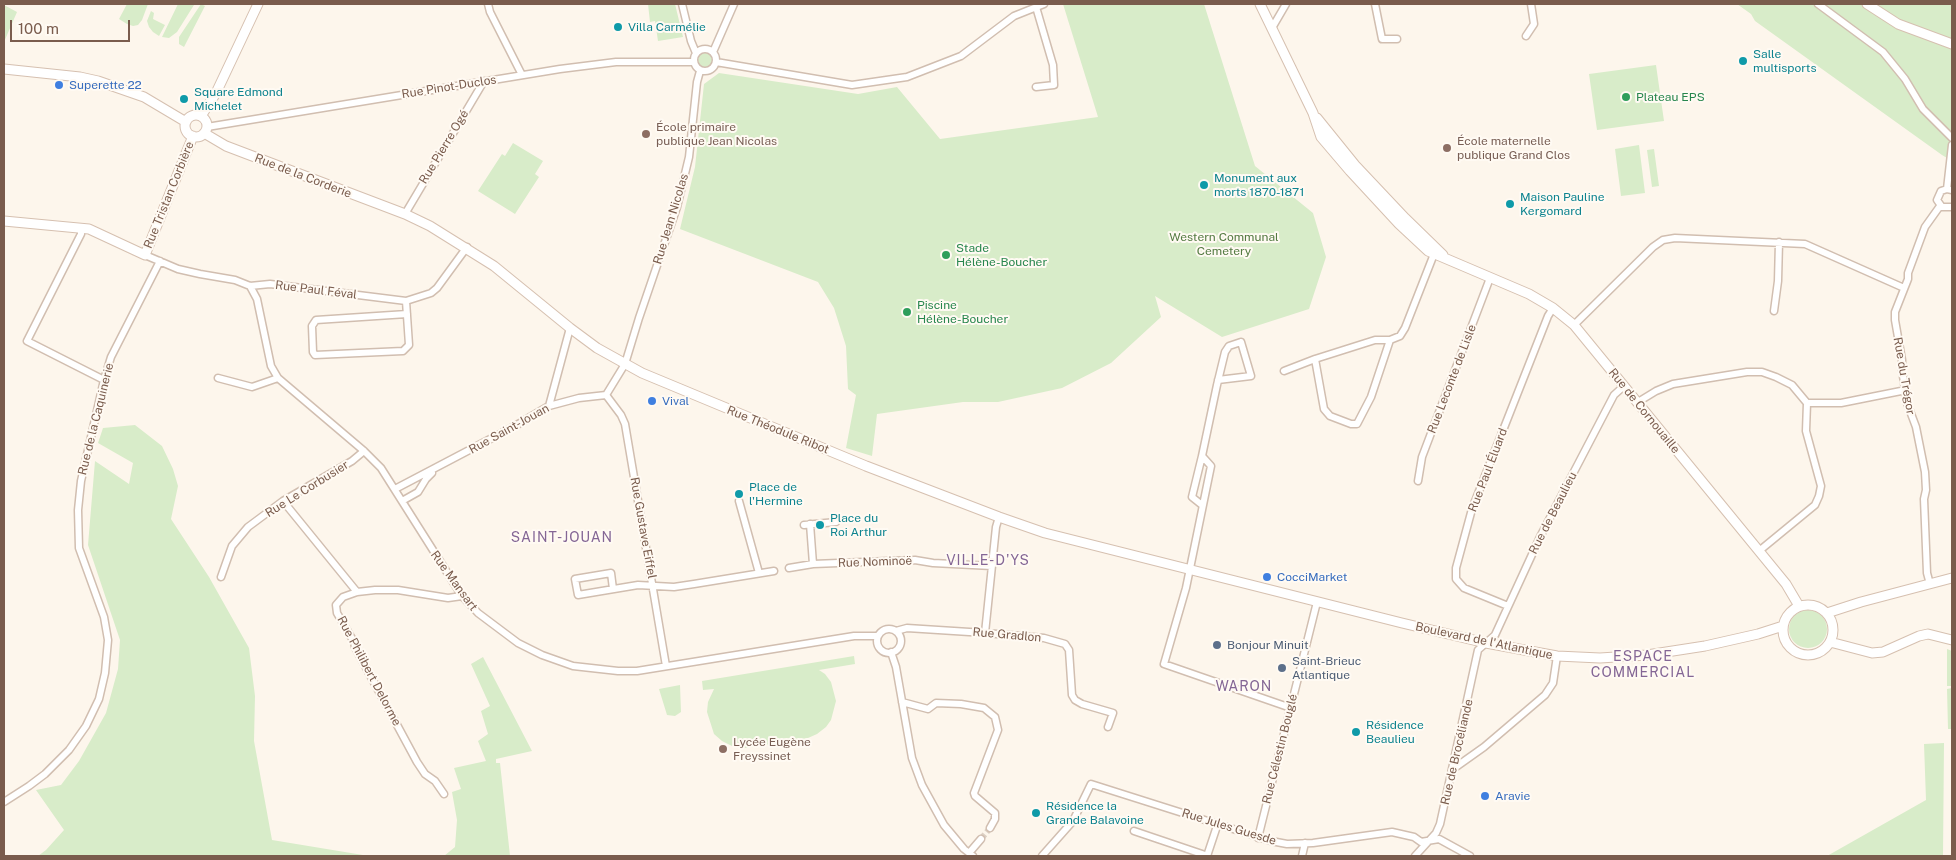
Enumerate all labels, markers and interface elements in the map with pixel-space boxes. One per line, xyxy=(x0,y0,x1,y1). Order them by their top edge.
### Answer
scale bar xyxy=(12,10,132,42)
text: 100 m xyxy=(18,20,59,37)
place label: Villa Carmélie xyxy=(628,20,706,34)
marker: Villa Carmélie xyxy=(612,21,624,33)
place label: Salle multisports xyxy=(1753,47,1816,75)
marker: Salle multisports xyxy=(1737,55,1749,67)
street label: Rue Pinot-Duclos xyxy=(401,72,497,102)
place label: Superette 22 xyxy=(69,78,142,92)
marker: Superette 22 xyxy=(53,79,65,91)
place label: Square Edmond Michelet xyxy=(194,85,283,113)
place label: Plateau EPS xyxy=(1636,90,1705,104)
marker: Plateau EPS xyxy=(1620,91,1632,103)
marker: Square Edmond Michelet xyxy=(178,93,190,105)
street label: Rue Pierre Ogé xyxy=(416,107,472,187)
place label: École primaire publique Jean Nicolas xyxy=(656,120,777,148)
marker: École primaire publique Jean Nicolas xyxy=(640,128,652,140)
place label: École maternelle publique Grand Clos xyxy=(1457,134,1570,162)
street label: Rue Tristan Corbière xyxy=(141,139,197,251)
marker: École maternelle publique Grand Clos xyxy=(1441,142,1453,154)
street label: Rue de la Corderie xyxy=(252,151,354,201)
place label: Monument aux morts 1870-1871 xyxy=(1214,171,1304,199)
street label: Rue Jean Nicolas xyxy=(650,172,692,266)
marker: Monument aux morts 1870-1871 xyxy=(1198,179,1210,191)
place label: Maison Pauline Kergomard xyxy=(1520,190,1604,218)
marker: Maison Pauline Kergomard xyxy=(1504,198,1516,210)
park label: Western Communal Cemetery xyxy=(1169,230,1279,258)
place label: Stade Hélène-Boucher xyxy=(956,241,1047,269)
marker: Stade Hélène-Boucher xyxy=(940,249,952,261)
street label: Rue Paul Féval xyxy=(274,278,358,302)
place label: Piscine Hélène-Boucher xyxy=(917,298,1008,326)
marker: Piscine Hélène-Boucher xyxy=(901,306,913,318)
street label: Rue Leconte de Lisle xyxy=(1425,323,1479,435)
street label: Rue du Trégor xyxy=(1890,336,1918,416)
street label: Rue de la Caquinerie xyxy=(75,361,117,477)
street label: Rue de Cornouaille xyxy=(1605,366,1683,456)
place label: Vival xyxy=(662,394,689,408)
marker: Vival xyxy=(646,395,658,407)
street label: Rue Saint-Jouan xyxy=(466,401,552,457)
street label: Rue Théodule Ribot xyxy=(725,403,831,457)
street label: Rue Paul Éluard xyxy=(1465,426,1511,514)
street label: Rue Le Corbusier xyxy=(263,458,351,520)
street label: Rue de Beaulieu xyxy=(1526,469,1580,557)
street label: Rue Gustave Eiffel xyxy=(627,476,659,580)
place label: Place de l'Hermine xyxy=(749,480,803,508)
marker: Place de l'Hermine xyxy=(733,488,745,500)
place label: Place du Roi Arthur xyxy=(830,511,887,539)
marker: Place du Roi Arthur xyxy=(814,519,826,531)
district label: SAINT-JOUAN xyxy=(509,530,615,546)
street label: Rue Mansart xyxy=(427,548,481,614)
district label: VILLE-D'YS xyxy=(945,553,1031,569)
street label: Rue Nominoë xyxy=(838,554,912,570)
place label: CocciMarket xyxy=(1277,570,1347,584)
marker: CocciMarket xyxy=(1261,571,1273,583)
street label: Rue Philibert Delorme xyxy=(334,614,404,728)
street label: Boulevard de l'Atlantique xyxy=(1414,619,1554,663)
street label: Rue Gradlon xyxy=(972,625,1042,645)
place label: Bonjour Minuit xyxy=(1227,638,1309,652)
marker: Bonjour Minuit xyxy=(1211,639,1223,651)
district label: ESPACE COMMERCIAL xyxy=(1590,649,1696,682)
place label: Saint-Brieuc Atlantique xyxy=(1292,654,1361,682)
marker: Saint-Brieuc Atlantique xyxy=(1276,662,1288,674)
district label: WARON xyxy=(1215,679,1273,695)
street label: Rue Célestin Bouglé xyxy=(1259,693,1301,805)
street label: Rue de Brocéliande xyxy=(1438,698,1476,806)
place label: Résidence Beaulieu xyxy=(1366,718,1424,746)
marker: Résidence Beaulieu xyxy=(1350,726,1362,738)
place label: Lycée Eugène Freyssinet xyxy=(733,735,811,763)
marker: Lycée Eugène Freyssinet xyxy=(717,743,729,755)
place label: Aravie xyxy=(1495,789,1530,803)
marker: Aravie xyxy=(1479,790,1491,802)
place label: Résidence la Grande Balavoine xyxy=(1046,799,1144,827)
street label: Rue Jules Guesde xyxy=(1180,806,1278,848)
marker: Résidence la Grande Balavoine xyxy=(1030,807,1042,819)

